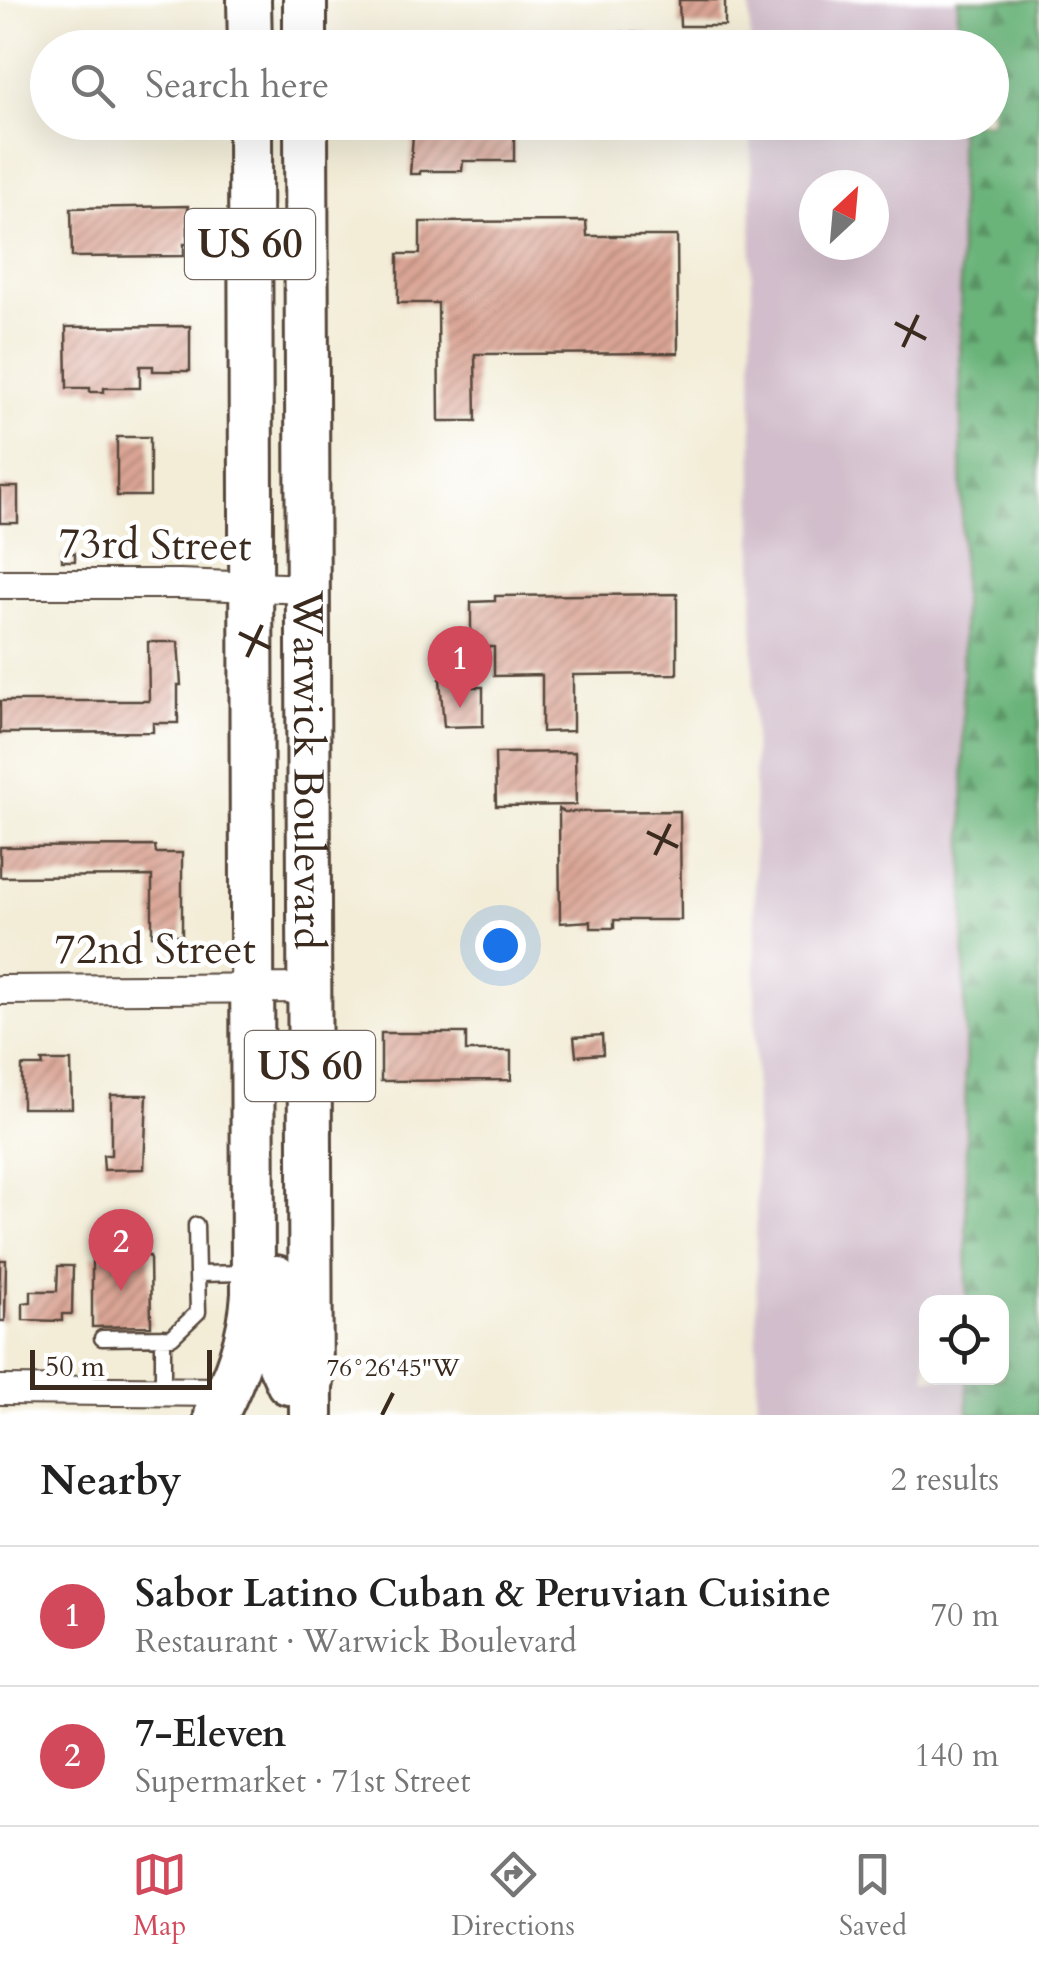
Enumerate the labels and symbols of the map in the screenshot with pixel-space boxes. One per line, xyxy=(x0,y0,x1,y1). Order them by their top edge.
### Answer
north arrow xyxy=(799,170,889,260)
road number: US 60 xyxy=(185,209,315,279)
street label: 73rd Street xyxy=(58,515,252,575)
street label: Warwick Boulevard xyxy=(279,589,338,950)
pin: 1 xyxy=(428,626,492,708)
your location xyxy=(475,920,526,971)
street label: 72nd Street xyxy=(54,921,256,978)
road number: US 60 xyxy=(245,1031,375,1101)
pin: 2 xyxy=(88,1208,154,1291)
scale bar xyxy=(30,1345,212,1390)
text: 76°26'45"W xyxy=(326,1351,460,1385)

